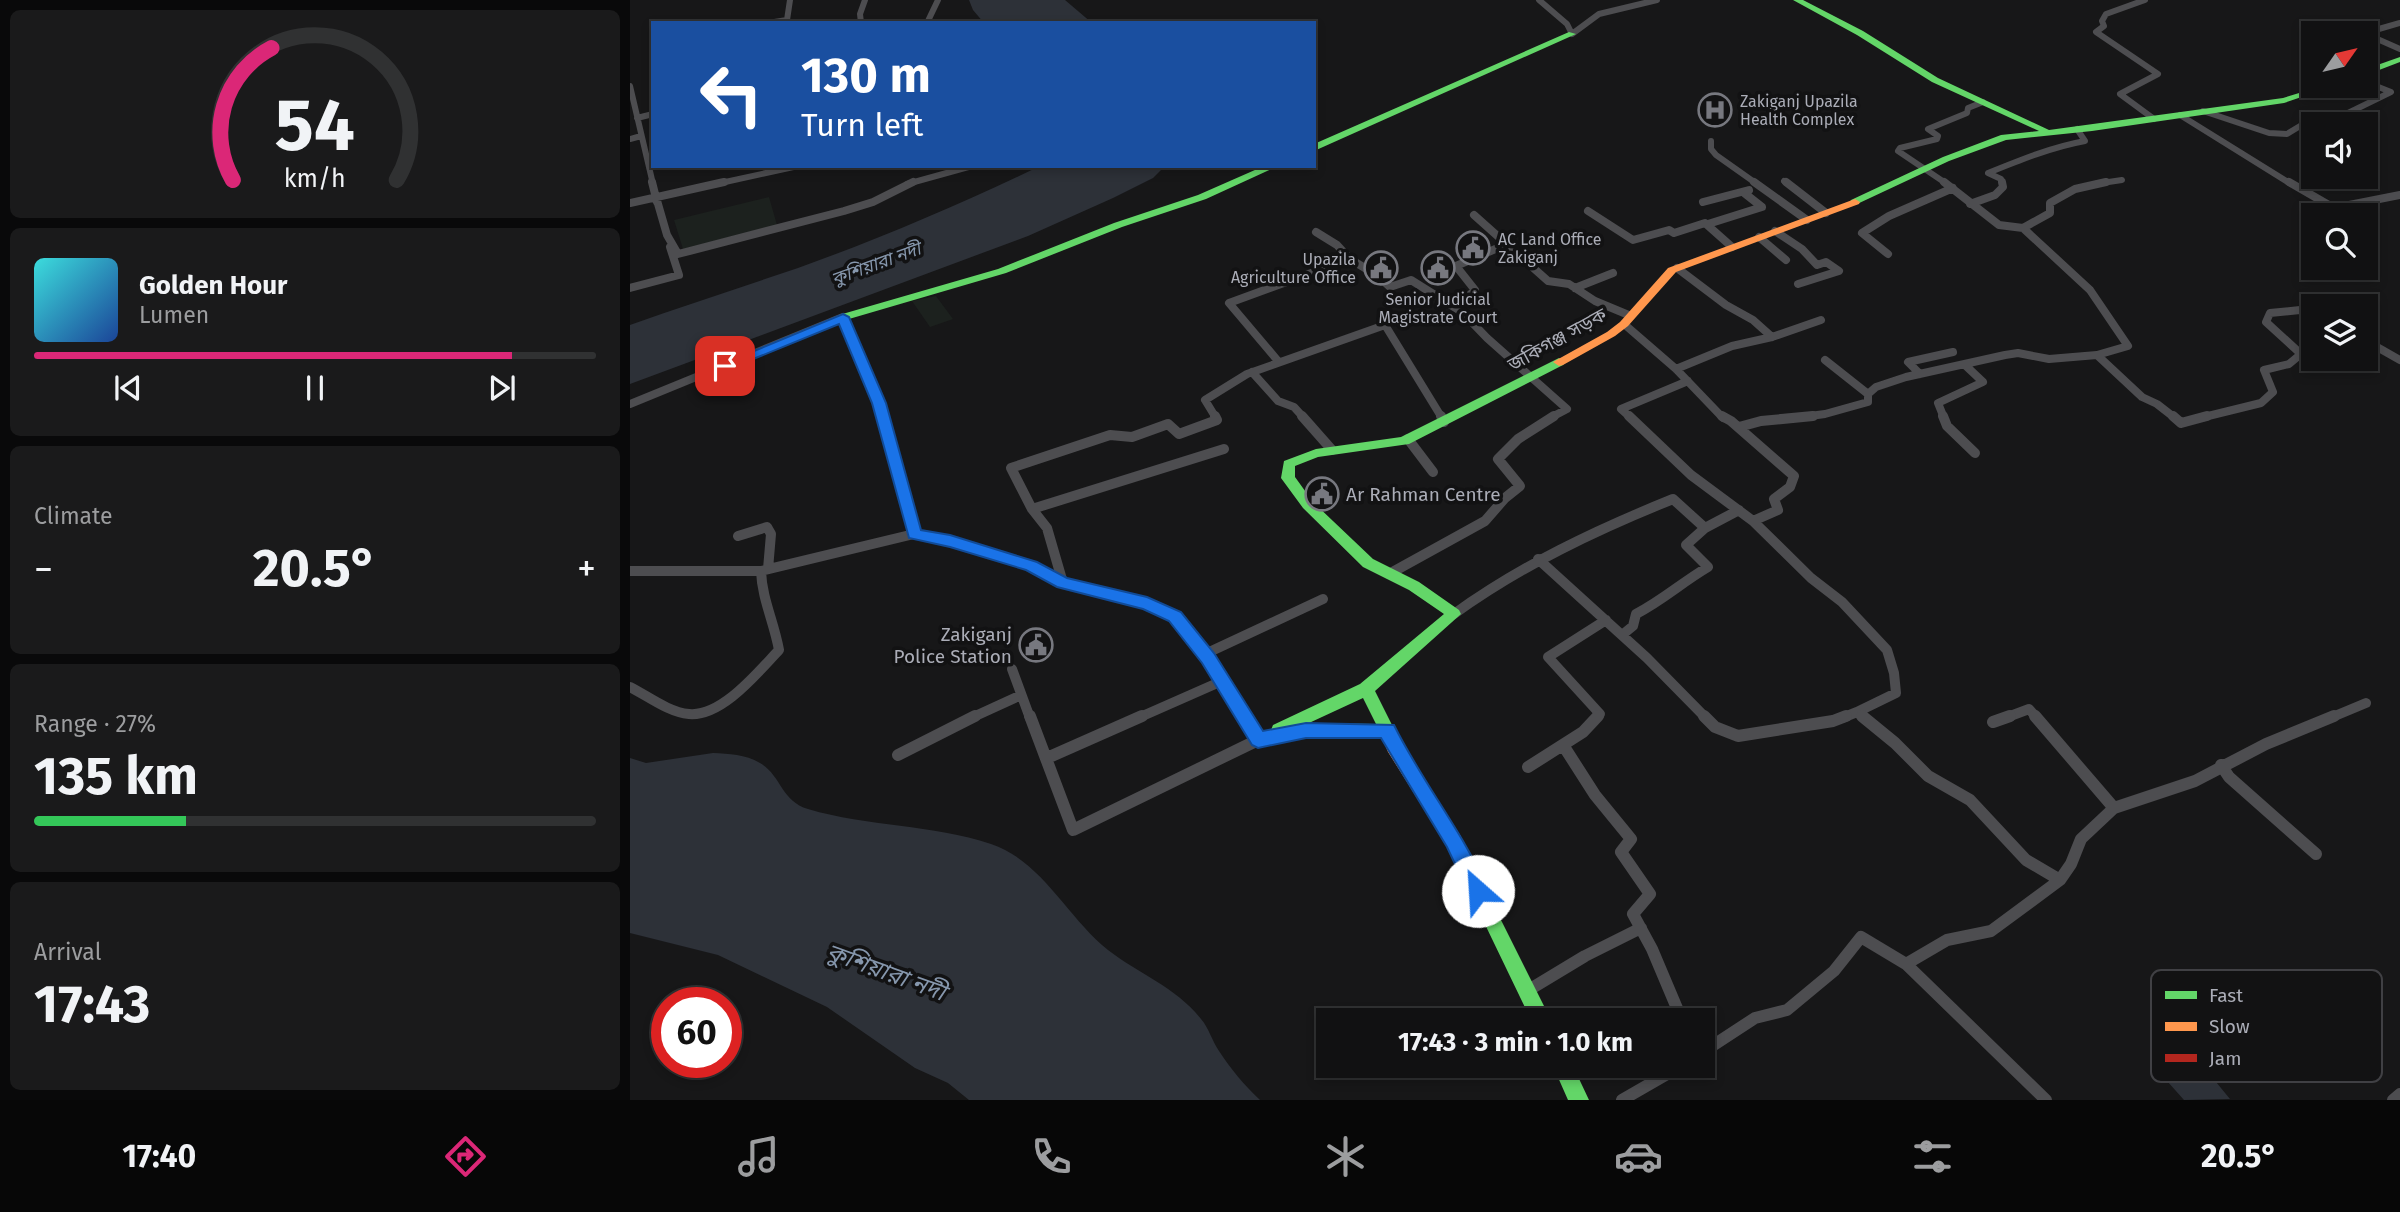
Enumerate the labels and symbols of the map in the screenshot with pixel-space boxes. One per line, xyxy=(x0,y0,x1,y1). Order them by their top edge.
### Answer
north arrow xyxy=(2301,21,2378,98)
hospital icon: Zakiganj Upazila Health Complex xyxy=(1696,91,1734,129)
place label: Zakiganj Upazila Health Complex xyxy=(1740,92,1858,129)
public building icon: AC Land Office Zakiganj xyxy=(1454,229,1492,267)
place label: AC Land Office Zakiganj xyxy=(1498,230,1602,267)
water label: কুশিয়ারা নদী xyxy=(828,237,927,290)
public building icon: Upazila Agriculture Office xyxy=(1362,249,1400,287)
public building icon: Senior Judicial Magistrate Court xyxy=(1419,249,1457,287)
place label: Upazila Agriculture Office xyxy=(1231,250,1356,287)
place label: Senior Judicial Magistrate Court xyxy=(1378,290,1498,327)
street label: জকিগঞ্জ সড়ক xyxy=(1503,303,1611,376)
pin xyxy=(695,336,755,396)
public building icon: Ar Rahman Centre xyxy=(1303,475,1341,513)
place label: Ar Rahman Centre xyxy=(1346,483,1501,506)
place label: Zakiganj Police Station xyxy=(894,623,1012,668)
public building icon: Zakiganj Police Station xyxy=(1017,626,1055,664)
position arrow xyxy=(1441,854,1515,928)
water label: কুশিয়ারা নদী xyxy=(823,938,954,1008)
legend xyxy=(2151,970,2382,1082)
text: Fast xyxy=(2209,984,2243,1007)
speed limit sign: 60 xyxy=(651,987,742,1078)
text: Slow xyxy=(2209,1015,2250,1038)
text: Jam xyxy=(2209,1047,2241,1070)

